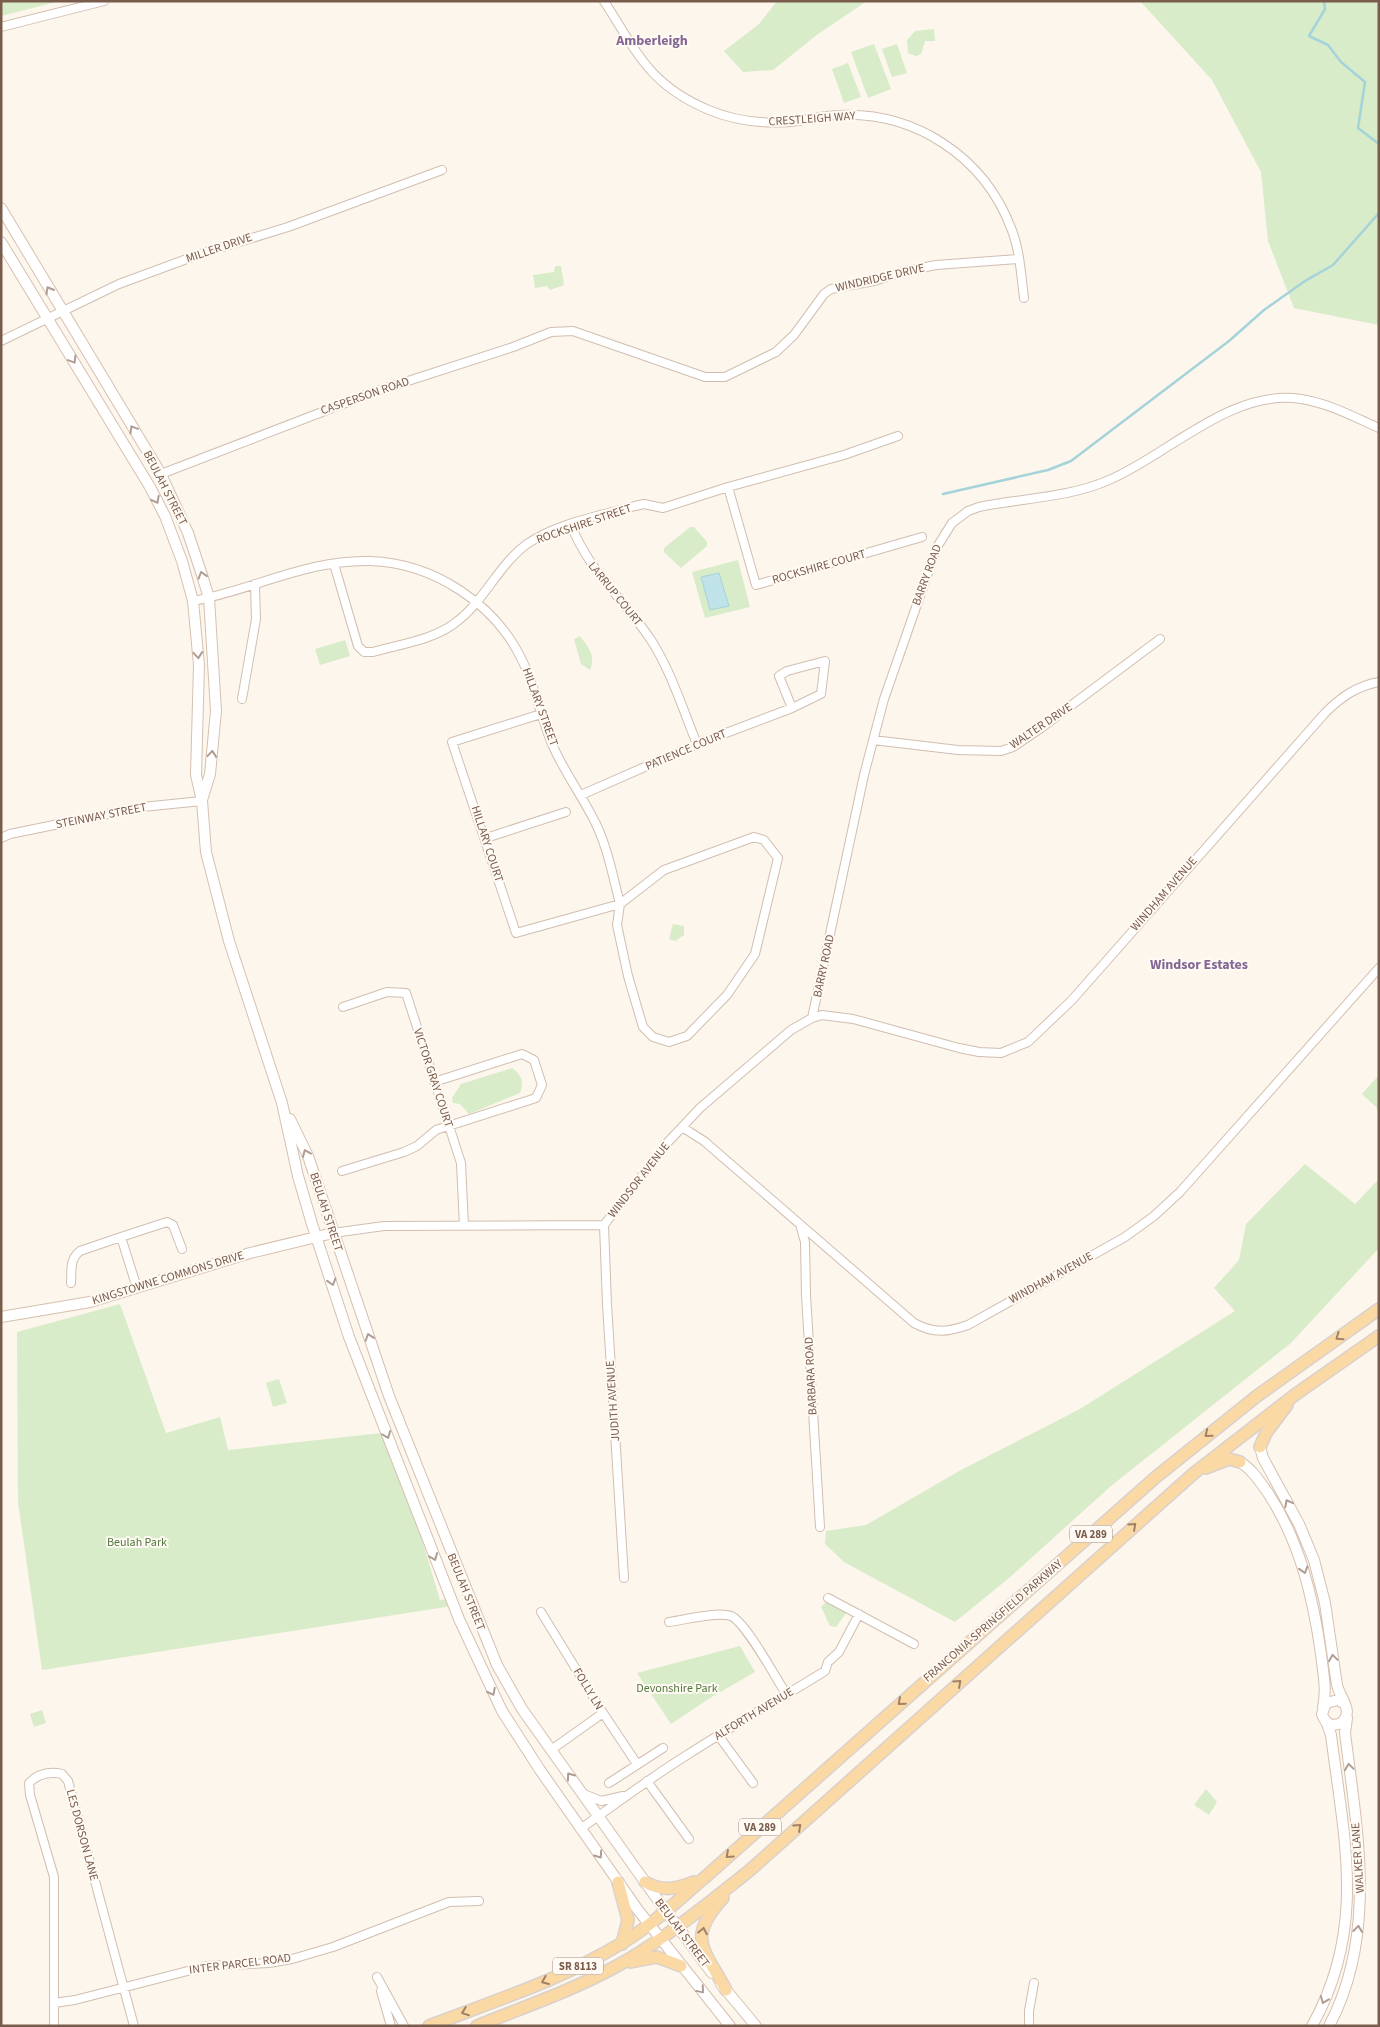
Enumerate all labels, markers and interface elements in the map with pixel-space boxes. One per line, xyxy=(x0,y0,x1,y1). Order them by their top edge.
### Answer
district label: Amberleigh xyxy=(615,31,688,51)
street label: CRESTLEIGH WAY xyxy=(768,107,856,131)
street label: MILLER DRIVE xyxy=(184,229,254,267)
street label: WINDRIDGE DRIVE xyxy=(834,259,926,297)
one-way arrow xyxy=(45,286,55,295)
one-way arrow xyxy=(67,355,77,364)
street label: CASPERSON ROAD xyxy=(318,373,412,419)
one-way arrow xyxy=(129,425,139,434)
street label: BEULAH STREET xyxy=(139,448,191,529)
one-way arrow xyxy=(150,494,160,503)
street label: ROCKSHIRE STREET xyxy=(534,500,635,548)
street label: BARRY ROAD xyxy=(908,542,946,608)
street label: ROCKSHIRE COURT xyxy=(770,545,868,589)
street label: LARRUP COURT xyxy=(584,558,647,630)
one-way arrow xyxy=(198,571,208,580)
one-way arrow xyxy=(192,651,203,659)
street label: HILLARY STREET xyxy=(518,665,562,749)
street label: WALTER DRIVE xyxy=(1006,699,1076,753)
street label: PATIENCE COURT xyxy=(643,725,730,775)
one-way arrow xyxy=(206,749,217,757)
street label: STEINWAY STREET xyxy=(54,799,148,833)
street label: HILLARY COURT xyxy=(467,804,508,885)
street label: WINDHAM AVENUE xyxy=(1127,853,1201,935)
street label: BARRY ROAD xyxy=(809,933,839,999)
district label: Windsor Estates xyxy=(1150,955,1248,975)
street label: VICTOR GRAY COURT xyxy=(409,1026,457,1130)
street label: WINDSOR AVENUE xyxy=(604,1139,674,1221)
one-way arrow xyxy=(302,1149,313,1158)
street label: BEULAH STREET xyxy=(305,1170,347,1254)
street label: KINGSTOWNE COMMONS DRIVE xyxy=(90,1247,246,1309)
street label: WINDHAM AVENUE xyxy=(1006,1248,1096,1308)
one-way arrow xyxy=(326,1277,336,1286)
one-way arrow xyxy=(1335,1331,1344,1340)
one-way arrow xyxy=(365,1334,375,1342)
street label: BARBARA ROAD xyxy=(800,1336,822,1416)
street label: JUDITH AVENUE xyxy=(602,1360,624,1442)
one-way arrow xyxy=(1205,1428,1214,1436)
one-way arrow xyxy=(381,1430,391,1439)
one-way arrow xyxy=(1284,1499,1294,1508)
one-way arrow xyxy=(1128,1522,1137,1531)
road number: VA 289 xyxy=(1070,1526,1112,1542)
park label: Beulah Park xyxy=(107,1534,167,1551)
street label: BEULAH STREET xyxy=(443,1551,489,1634)
one-way arrow xyxy=(428,1552,439,1561)
street label: FRANCONIA-SPRINGFIELD PARKWAY xyxy=(920,1555,1067,1686)
one-way arrow xyxy=(1298,1565,1308,1573)
one-way arrow xyxy=(1328,1654,1339,1662)
street label: FOLLY LN xyxy=(569,1665,607,1713)
park label: Devonshire Park xyxy=(636,1680,718,1697)
one-way arrow xyxy=(953,1680,962,1689)
street label: ALFORTH AVENUE xyxy=(711,1684,797,1744)
one-way arrow xyxy=(486,1687,496,1696)
one-way arrow xyxy=(898,1696,907,1705)
one-way arrow xyxy=(1344,1763,1355,1771)
one-way arrow xyxy=(567,1773,576,1782)
street label: LES DORSON LANE xyxy=(62,1787,102,1883)
road number: VA 289 xyxy=(739,1818,781,1835)
street label: WALKER LANE xyxy=(1347,1822,1369,1894)
one-way arrow xyxy=(793,1823,802,1832)
one-way arrow xyxy=(593,1849,602,1859)
one-way arrow xyxy=(726,1849,735,1858)
street label: BEULAH STREET xyxy=(650,1895,714,1971)
one-way arrow xyxy=(1352,1925,1363,1933)
one-way arrow xyxy=(697,1926,707,1935)
street label: INTER PARCEL ROAD xyxy=(188,1949,292,1979)
road number: SR 8113 xyxy=(553,1958,603,1974)
one-way arrow xyxy=(541,1974,550,1985)
one-way arrow xyxy=(695,1985,704,1994)
one-way arrow xyxy=(1319,1995,1329,2003)
one-way arrow xyxy=(461,2006,470,2016)

